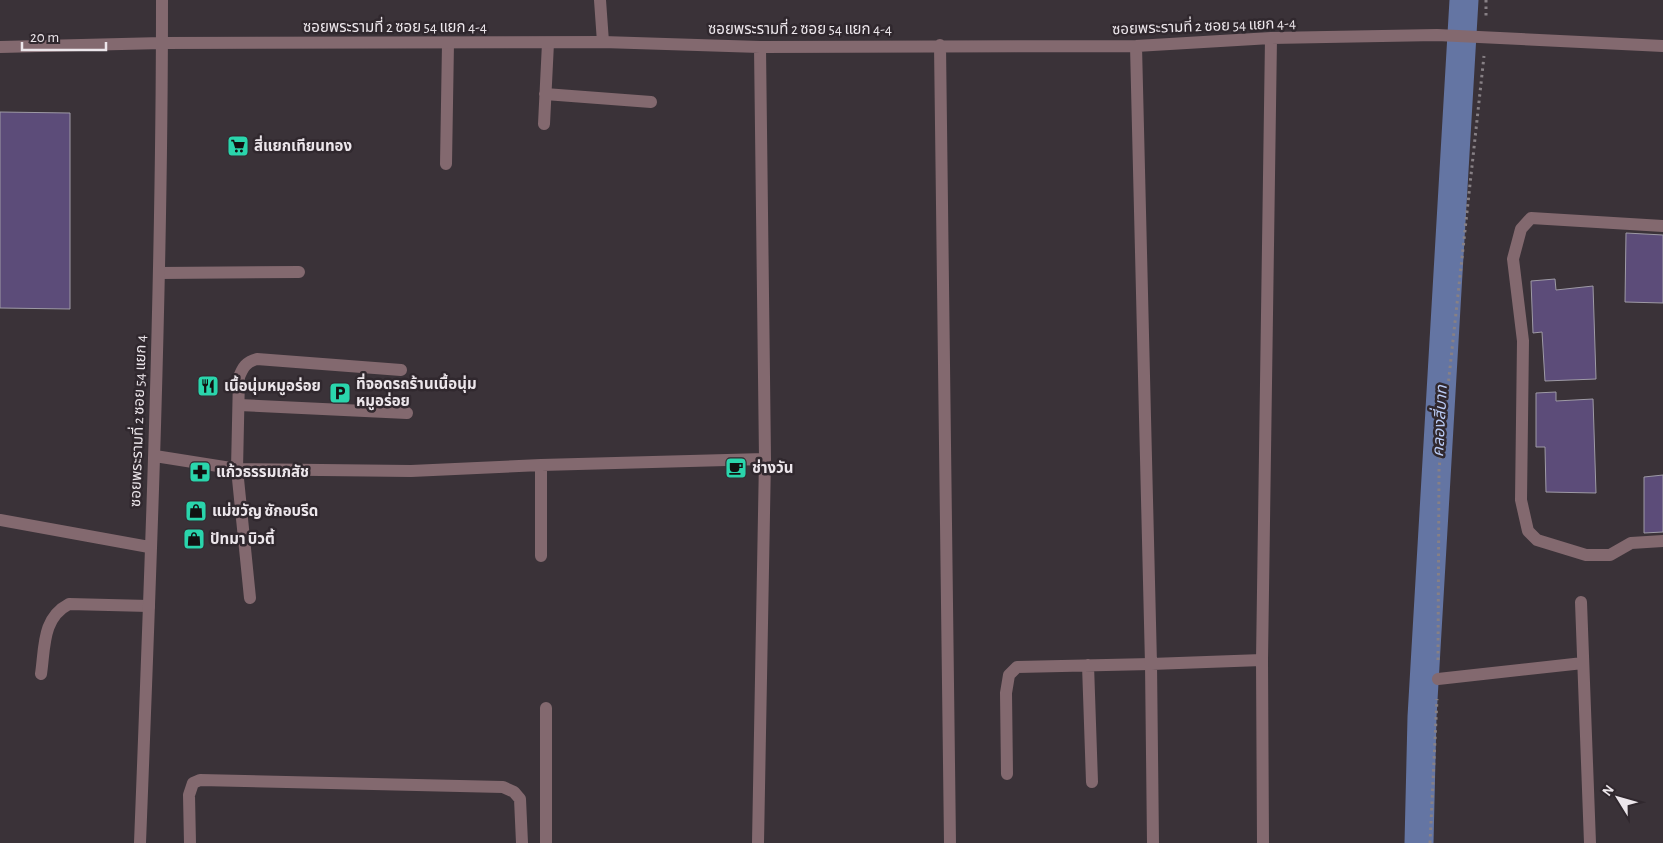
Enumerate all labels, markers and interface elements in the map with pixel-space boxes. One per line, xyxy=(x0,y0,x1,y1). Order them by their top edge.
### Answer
street label: ซอยพระรามที่ 2 ซอย 54 แยก 4-4 xyxy=(1112,12,1296,37)
street label: ซอยพระรามที่ 2 ซอย 54 แยก 4-4 xyxy=(303,16,487,35)
street label: ซอยพระรามที่ 2 ซอย 54 แยก 4-4 xyxy=(708,18,892,37)
scale bar xyxy=(22,20,106,52)
text: 20 m xyxy=(30,30,59,45)
supermarket icon: สี่แยกเทียนทอง xyxy=(226,134,250,158)
place label: สี่แยกเทียนทอง xyxy=(254,135,352,154)
street label: ซอยพระรามที่ 2 ซอย 54 แยก 4 xyxy=(124,335,149,507)
place label: ที่จอดรถร้านเนื้อนุ่ม หมูอร่อย xyxy=(356,373,477,411)
restaurant icon: เนื้อนุ่มหมูอร่อย xyxy=(196,374,220,398)
place label: เนื้อนุ่มหมูอร่อย xyxy=(224,375,321,396)
parking icon: ที่จอดรถร้านเนื้อนุ่ม หมูอร่อย xyxy=(328,381,352,405)
water label: คลองสี่บาท xyxy=(1426,383,1450,457)
cafe icon: ช่างวัน xyxy=(724,456,748,480)
place label: ช่างวัน xyxy=(752,459,793,476)
pharmacy icon: แก้วธรรมเภสัช xyxy=(188,460,212,484)
place label: แก้วธรรมเภสัช xyxy=(216,463,309,480)
shop icon: แม่ขวัญ ซักอบรีด xyxy=(184,499,208,523)
place label: แม่ขวัญ ซักอบรีด xyxy=(212,502,318,519)
shop icon: ปัทมา บิวตี้ xyxy=(182,527,206,551)
place label: ปัทมา บิวตี้ xyxy=(210,528,275,547)
north arrow xyxy=(1593,773,1643,823)
text: N xyxy=(1600,783,1617,799)

